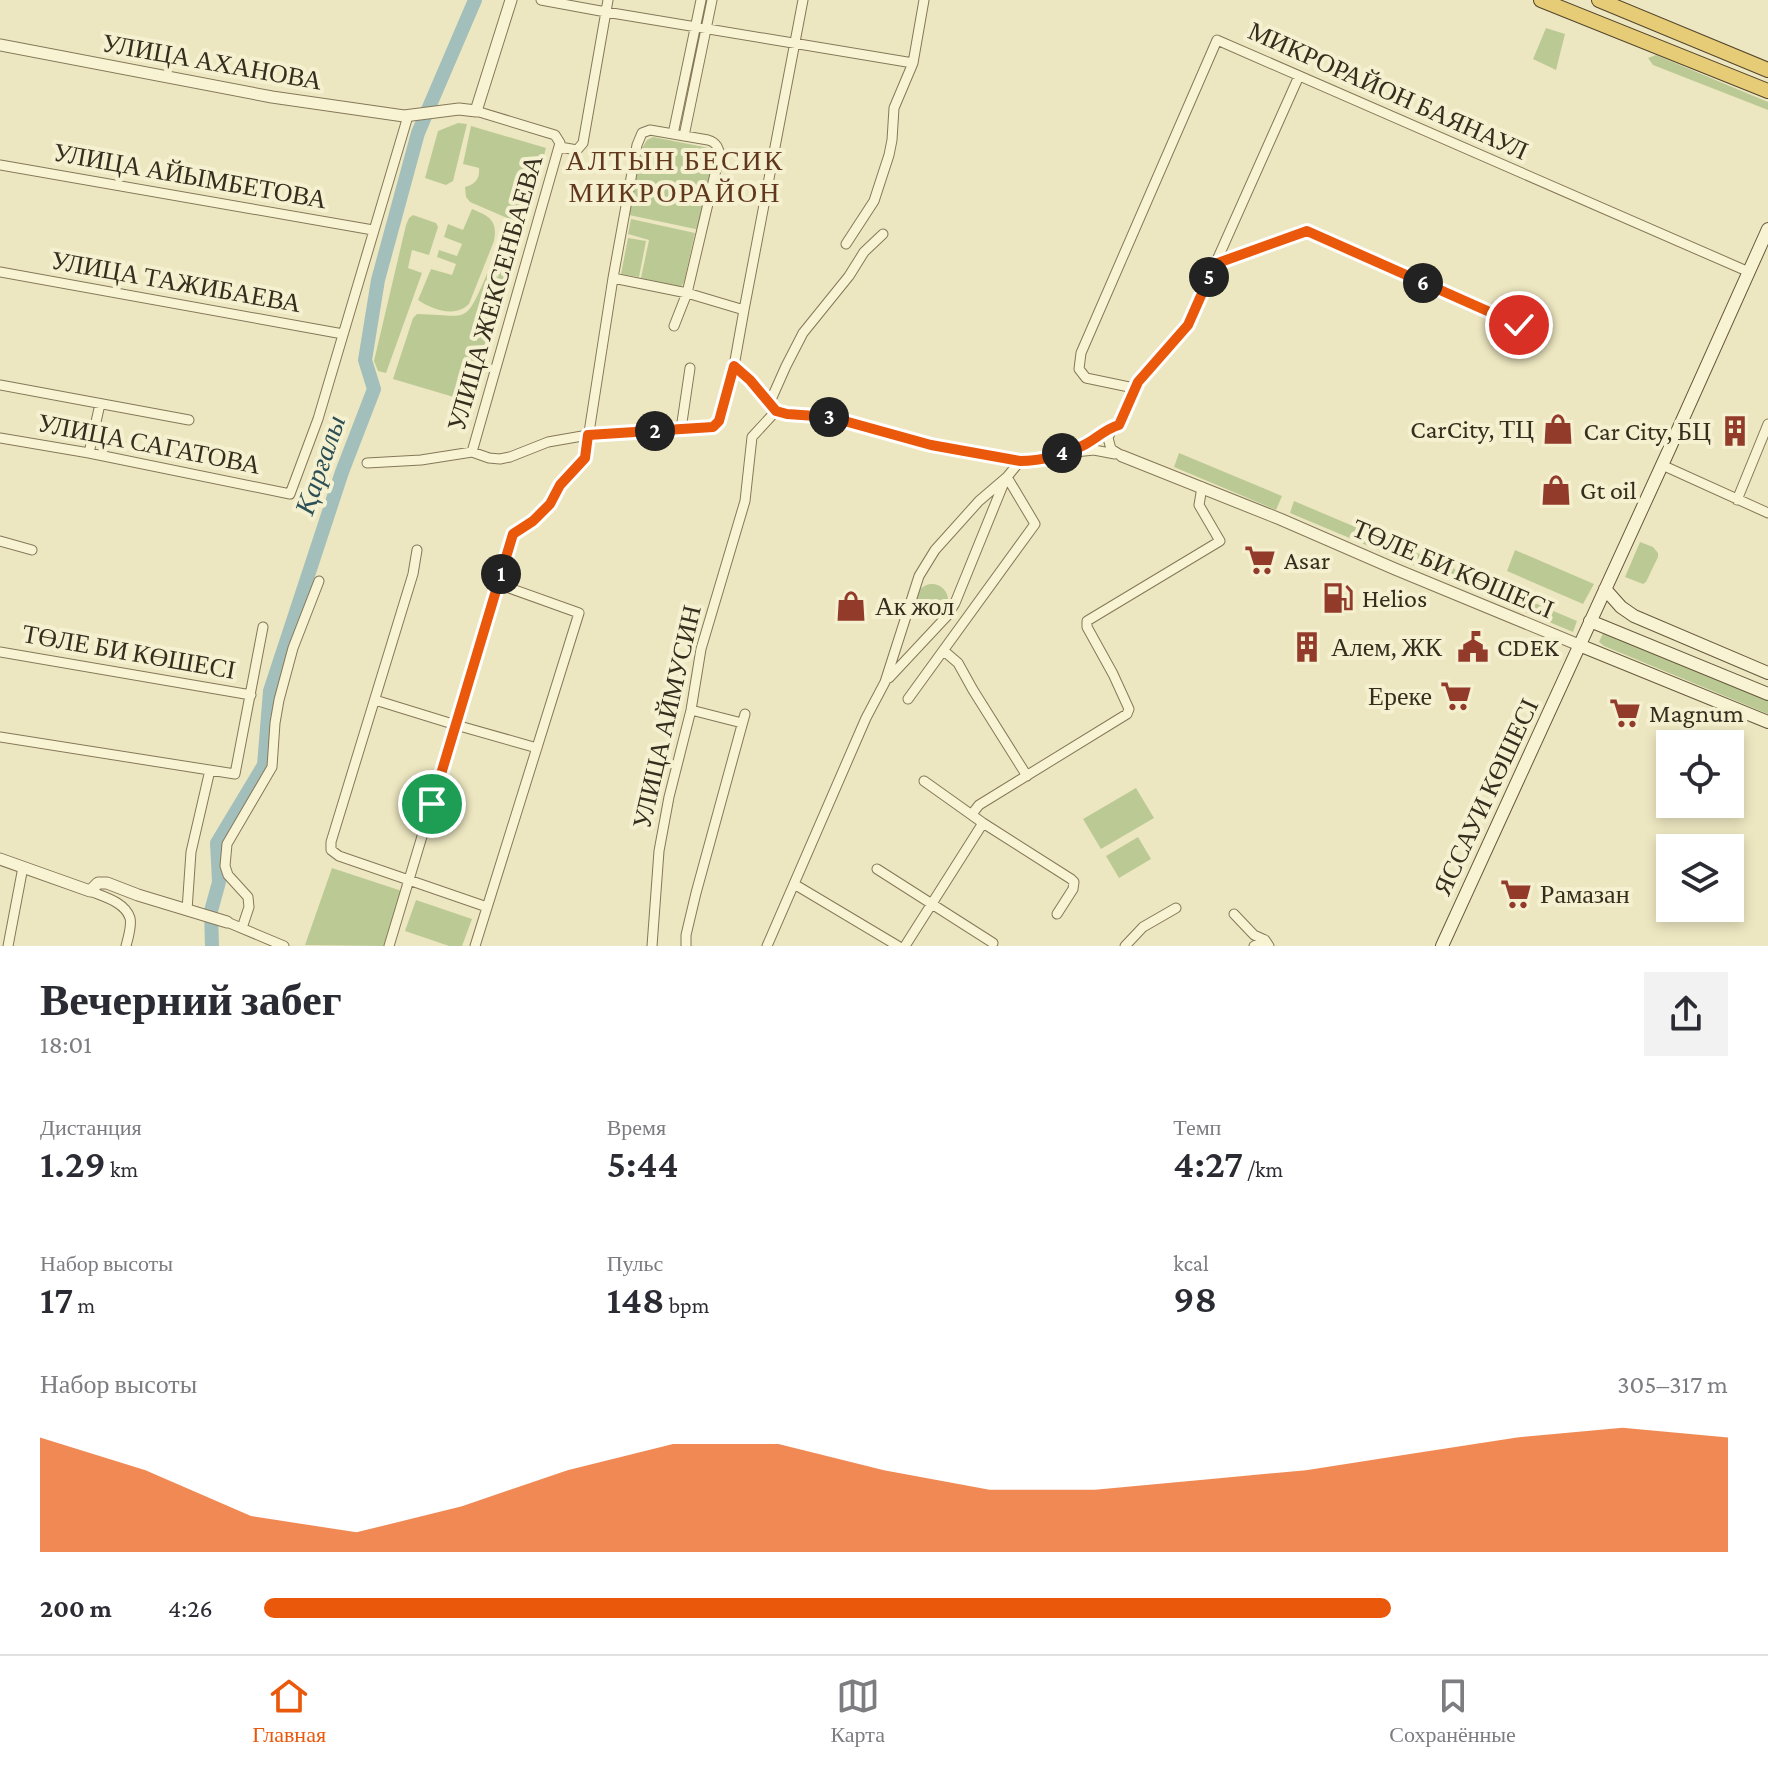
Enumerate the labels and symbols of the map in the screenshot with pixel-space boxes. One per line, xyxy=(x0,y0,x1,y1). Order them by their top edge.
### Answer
street label: МИКРОРАЙОН БАЯНАУЛ xyxy=(1244,16,1532,166)
street label: УЛИЦА АХАНОВА xyxy=(100,28,324,96)
street label: УЛИЦА АЙЫМБЕТОВА xyxy=(51,138,329,214)
district label: АЛТЫН БЕСИК МИКРОРАЙОН xyxy=(566,145,784,208)
street label: УЛИЦА ЖЕКСЕНБАЕВА xyxy=(442,151,548,434)
street label: УЛИЦА ТАЖИБАЕВА xyxy=(49,246,304,318)
pin: 5 xyxy=(1189,257,1229,297)
pin: 6 xyxy=(1403,263,1443,303)
pin xyxy=(1485,291,1553,359)
pin: 3 xyxy=(809,397,849,437)
street label: УЛИЦА САГАТОВА xyxy=(35,408,263,480)
water label: Қарғалы xyxy=(288,411,351,520)
pin: 2 xyxy=(635,411,675,451)
shop icon: CarCity, ТЦ xyxy=(1541,412,1575,446)
building icon: Car City, БЦ xyxy=(1718,414,1752,448)
place label: CarCity, ТЦ xyxy=(1410,415,1534,444)
place label: Car City, БЦ xyxy=(1583,417,1711,446)
pin: 4 xyxy=(1042,433,1082,473)
shop icon: Gt oil xyxy=(1539,473,1573,507)
place label: Gt oil xyxy=(1580,476,1637,505)
street label: ТӨЛЕ БИ КӨШЕСІ xyxy=(1348,513,1558,625)
supermarket icon: Asar xyxy=(1243,543,1277,577)
place label: Asar xyxy=(1284,546,1330,575)
pin: 1 xyxy=(481,554,521,594)
fuel station icon: Helios xyxy=(1321,581,1355,615)
place label: Helios xyxy=(1362,584,1427,613)
shop icon: Ак жол xyxy=(834,589,868,623)
place label: Ак жол xyxy=(875,592,954,621)
street label: УЛИЦА АЙМУСИН xyxy=(627,602,707,831)
street label: ТӨЛЕ БИ КӨШЕСІ xyxy=(20,619,238,685)
building icon: Алем, ЖК xyxy=(1290,630,1324,664)
public building icon: CDEK xyxy=(1456,630,1490,664)
place label: Алем, ЖК xyxy=(1331,633,1443,662)
place label: CDEK xyxy=(1497,633,1560,662)
supermarket icon: Ереке xyxy=(1439,679,1473,713)
place label: Ереке xyxy=(1368,682,1432,711)
street label: ЯССАУИ КӨШЕСІ xyxy=(1428,694,1544,900)
supermarket icon: Magnum xyxy=(1608,696,1642,730)
place label: Magnum xyxy=(1649,699,1744,728)
pin xyxy=(398,770,466,838)
supermarket icon: Рамазан xyxy=(1499,877,1533,911)
place label: Рамазан xyxy=(1540,880,1630,909)

